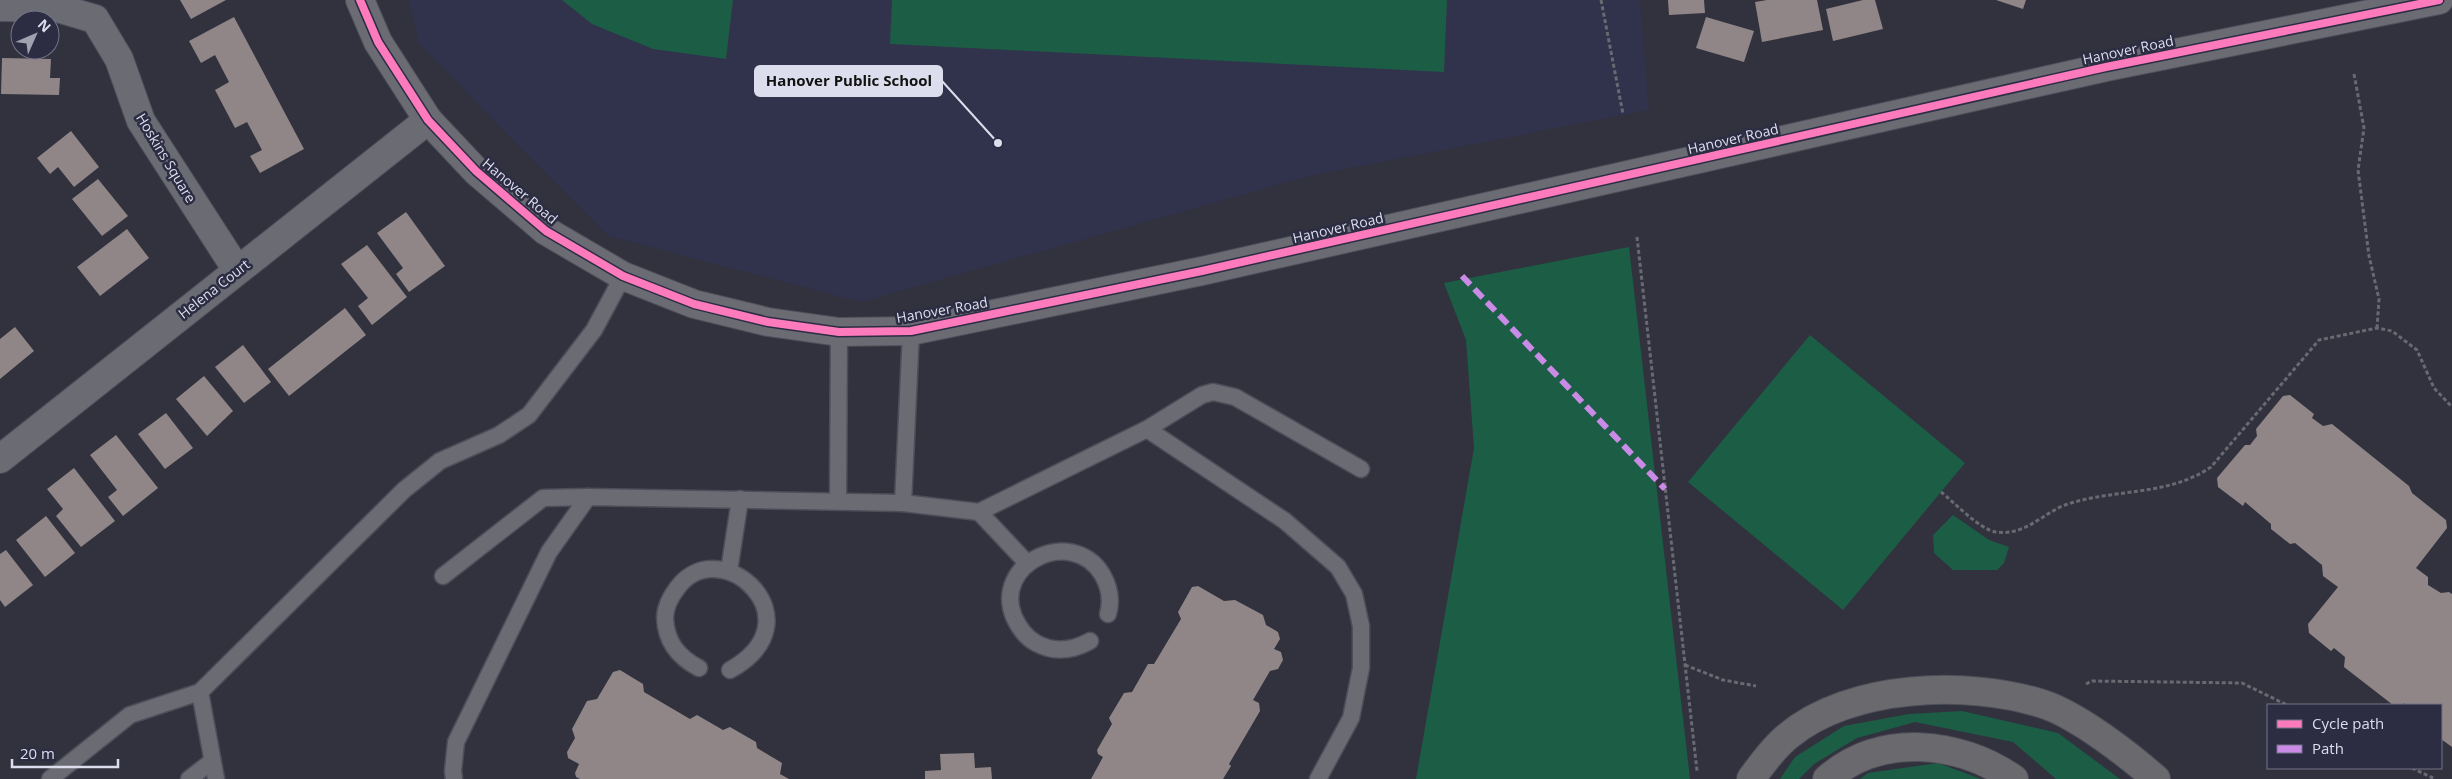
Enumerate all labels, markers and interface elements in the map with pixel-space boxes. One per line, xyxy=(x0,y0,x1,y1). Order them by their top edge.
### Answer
north arrow xyxy=(10,10,60,60)
text: N xyxy=(34,15,55,36)
street label: Hanover Road xyxy=(2081,31,2175,68)
callout: Hanover Public School xyxy=(755,66,942,96)
text: Hanover Public School xyxy=(766,70,932,90)
street label: Hoskins Square xyxy=(132,109,201,206)
street label: Hanover Road xyxy=(1686,119,1780,158)
street label: Hanover Road xyxy=(479,154,562,228)
street label: Hanover Road xyxy=(1291,208,1385,247)
street label: Helena Court xyxy=(174,255,253,323)
street label: Hanover Road xyxy=(895,292,989,327)
legend xyxy=(2267,704,2442,769)
text: Cycle path xyxy=(2312,713,2384,733)
scale bar xyxy=(12,736,119,768)
text: Path xyxy=(2312,738,2344,758)
text: 20 m xyxy=(20,743,55,763)

